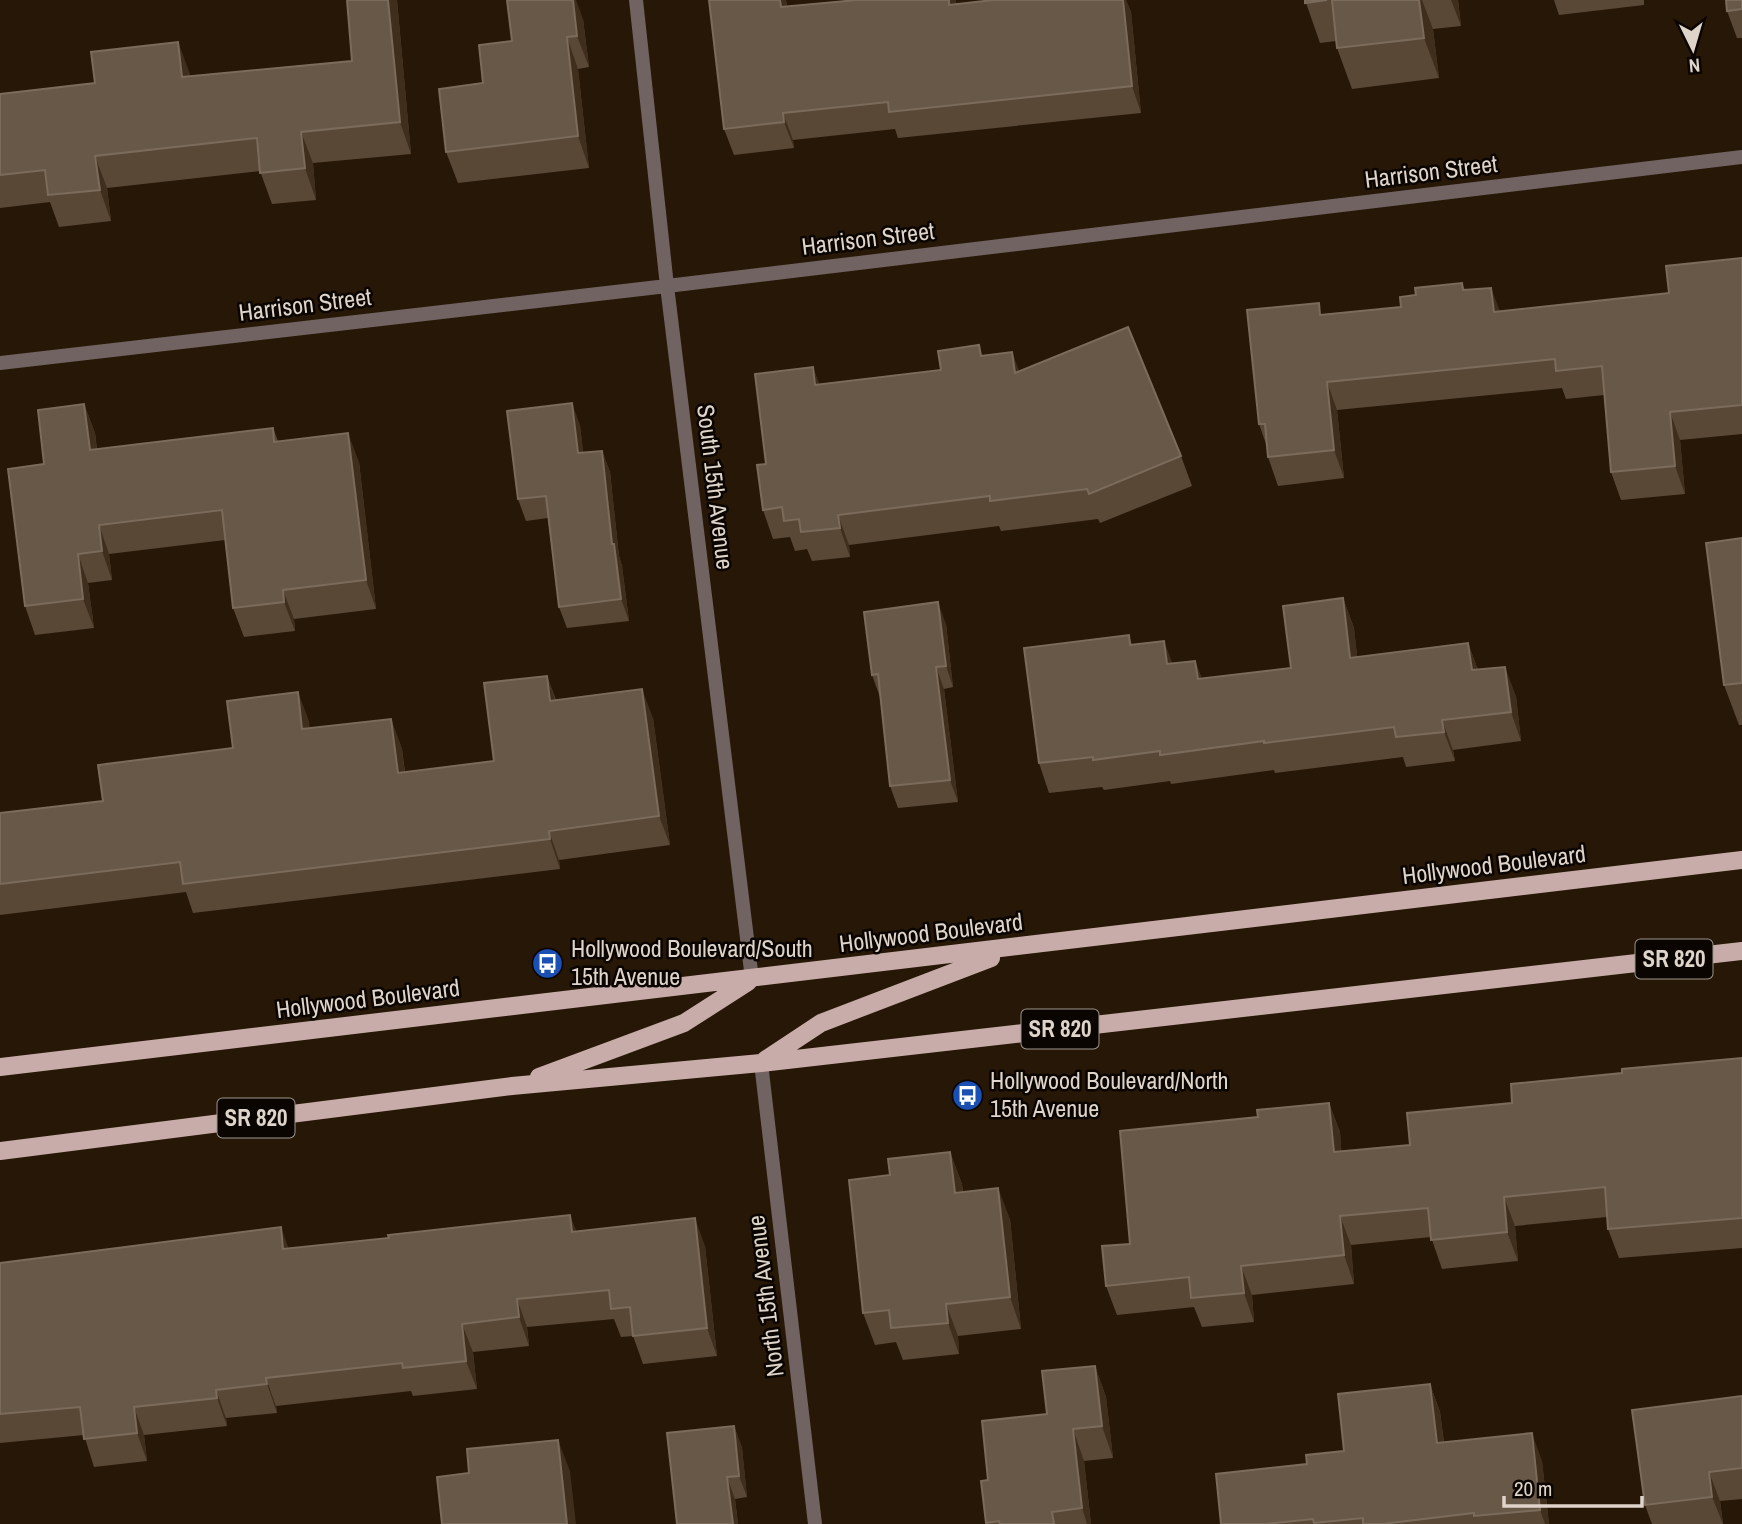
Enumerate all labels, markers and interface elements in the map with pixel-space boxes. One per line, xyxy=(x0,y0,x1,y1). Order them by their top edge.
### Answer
north arrow xyxy=(1658,14,1728,84)
text: N xyxy=(1688,52,1701,79)
street label: Harrison Street xyxy=(1363,147,1500,195)
street label: Harrison Street xyxy=(800,214,937,262)
street label: Harrison Street xyxy=(237,280,374,328)
street label: South 15th Avenue xyxy=(690,403,742,571)
street label: Hollywood Boulevard xyxy=(1400,837,1588,891)
street label: Hollywood Boulevard xyxy=(837,905,1025,959)
place label: Hollywood Boulevard/South 15th Avenue xyxy=(571,932,813,992)
road number: SR 820 xyxy=(1636,940,1712,978)
bus stop icon: Hollywood Boulevard/South 15th Avenue xyxy=(531,946,565,980)
street label: Hollywood Boulevard xyxy=(274,971,462,1025)
road number: SR 820 xyxy=(1021,1010,1098,1048)
place label: Hollywood Boulevard/North 15th Avenue xyxy=(990,1064,1228,1124)
bus stop icon: Hollywood Boulevard/North 15th Avenue xyxy=(950,1078,984,1112)
road number: SR 820 xyxy=(218,1098,294,1138)
street label: North 15th Avenue xyxy=(739,1213,791,1379)
scale bar xyxy=(1504,1464,1642,1508)
text: 20 m xyxy=(1514,1474,1552,1503)

